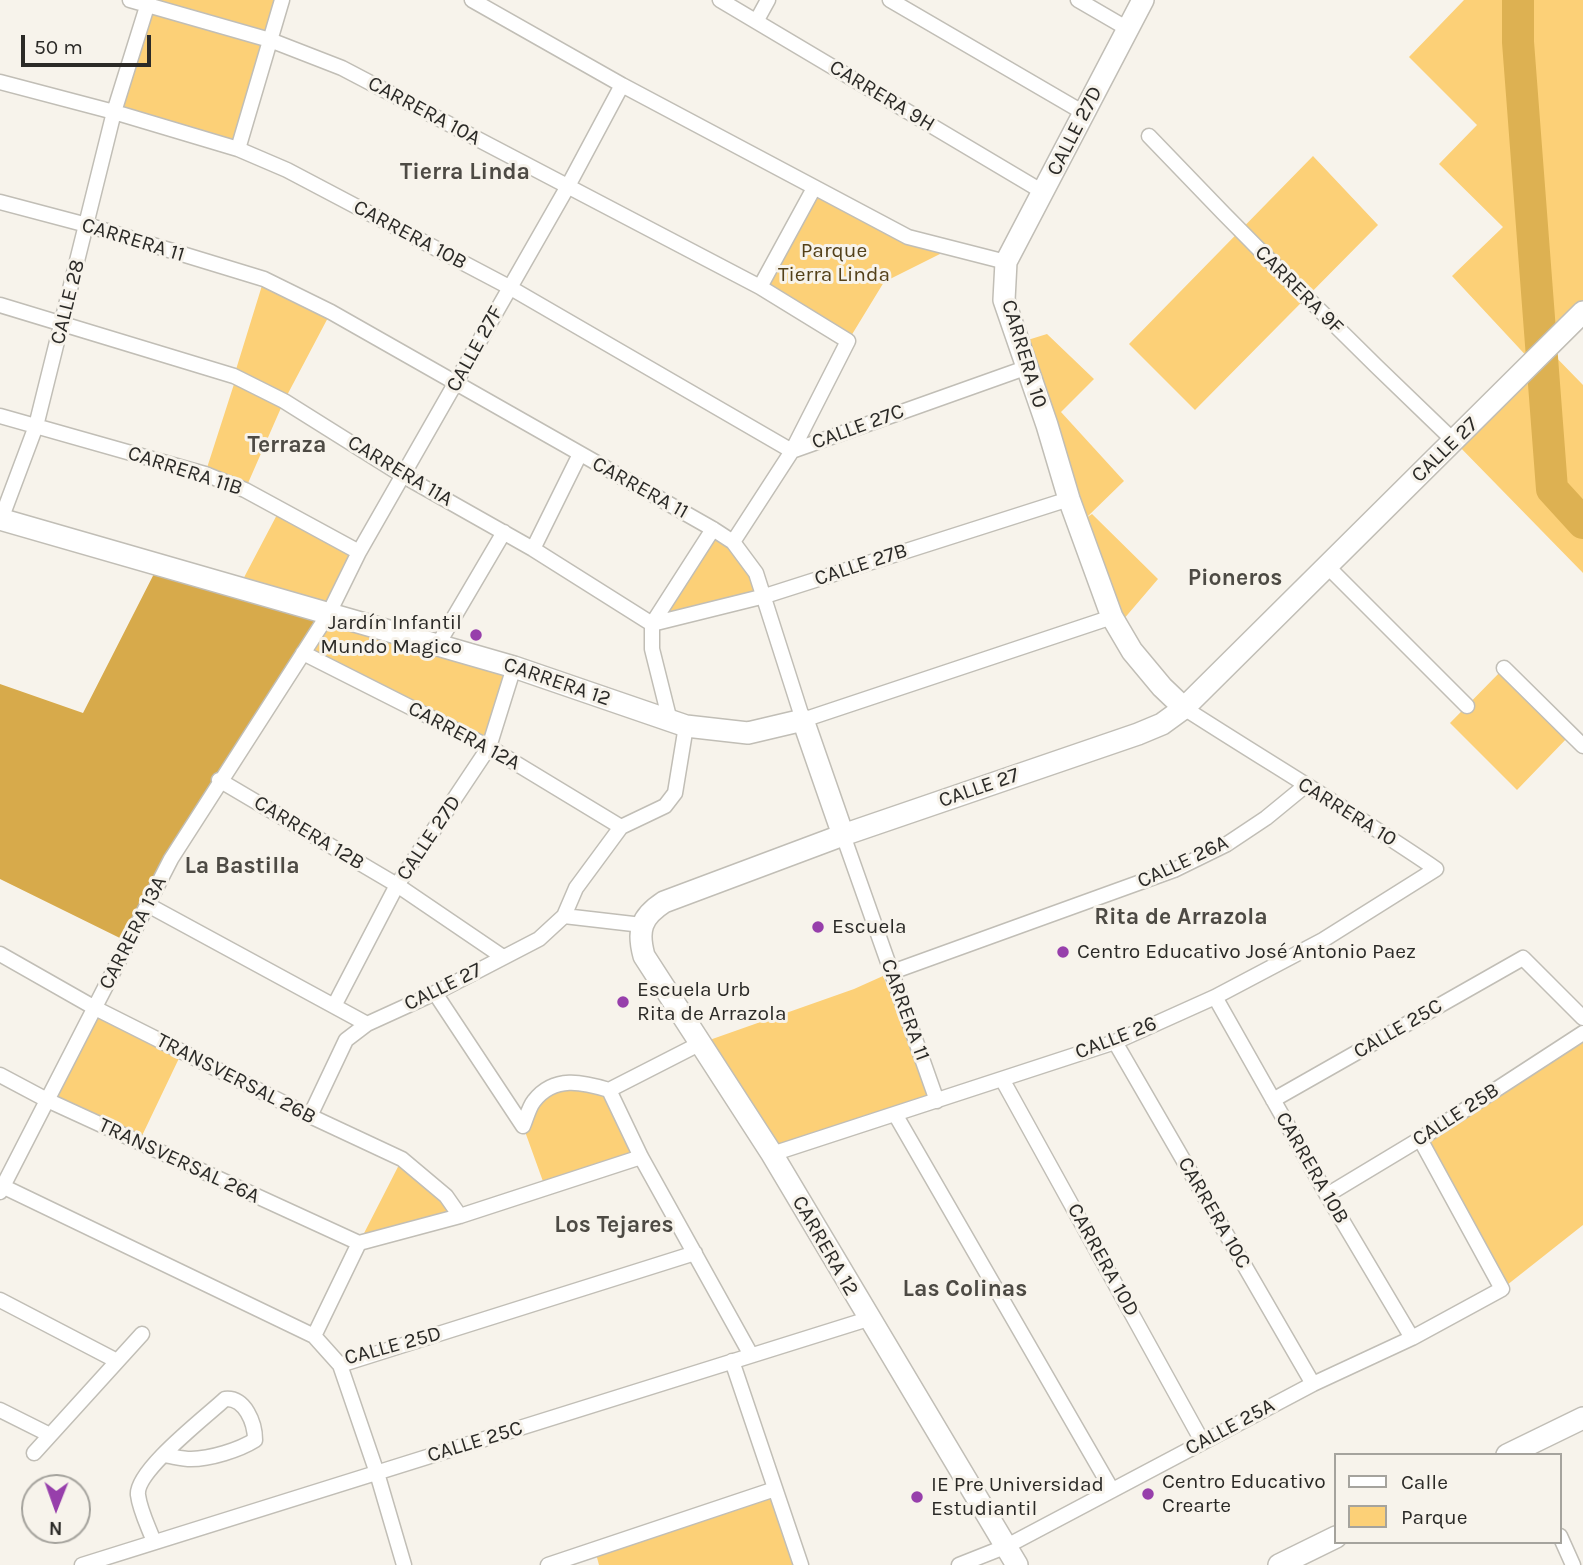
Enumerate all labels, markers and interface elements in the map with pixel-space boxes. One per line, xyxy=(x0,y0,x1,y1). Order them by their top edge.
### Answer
scale bar xyxy=(24,21,154,65)
text: 50 m xyxy=(34,35,83,59)
street label: CARRERA 9H xyxy=(825,55,939,137)
street label: CARRERA 10A xyxy=(363,71,485,151)
street label: CALLE 27D xyxy=(1042,82,1108,180)
district label: Tierra Linda xyxy=(400,158,530,186)
street label: CARRERA 10B xyxy=(349,195,471,275)
street label: CARRERA 11 xyxy=(79,212,187,268)
park label: Parque Tierra Linda xyxy=(778,238,890,288)
street label: CARRERA 9F xyxy=(1249,240,1349,340)
street label: CALLE 28 xyxy=(45,257,91,347)
street label: CARRERA 10 xyxy=(996,297,1052,411)
street label: CALLE 27F xyxy=(441,302,509,396)
street label: CALLE 27C xyxy=(808,399,908,455)
street label: CALLE 27 xyxy=(1406,412,1484,488)
street label: CARRERA 11A xyxy=(343,430,457,512)
district label: Terraza xyxy=(248,431,326,459)
street label: CARRERA 11B xyxy=(124,441,246,501)
street label: CARRERA 11 xyxy=(587,451,693,525)
street label: CALLE 27B xyxy=(811,538,911,592)
district label: Pioneros xyxy=(1188,564,1282,592)
place label: Jardín Infantil Mundo Magico xyxy=(320,610,462,660)
marker: Jardín Infantil Mundo Magico xyxy=(468,627,484,643)
street label: CARRERA 12 xyxy=(500,652,614,712)
street label: CARRERA 12A xyxy=(404,696,524,776)
street label: CALLE 27 xyxy=(935,763,1023,813)
street label: CARRERA 10 xyxy=(1293,772,1401,852)
street label: CARRERA 12B xyxy=(249,790,369,876)
street label: CALLE 27D xyxy=(391,791,467,885)
street label: CALLE 26A xyxy=(1133,830,1233,894)
district label: La Bastilla xyxy=(184,852,300,880)
street label: CARRERA 13A xyxy=(94,872,172,994)
district label: Rita de Arrazola xyxy=(1094,903,1268,931)
place label: Escuela xyxy=(832,914,907,940)
marker: Escuela xyxy=(810,919,826,935)
place label: Centro Educativo José Antonio Paez xyxy=(1077,939,1416,965)
marker: Centro Educativo José Antonio Paez xyxy=(1055,944,1071,960)
street label: CARRERA 11 xyxy=(875,956,935,1064)
street label: CALLE 27 xyxy=(400,957,486,1017)
place label: Escuela Urb Rita de Arrazola xyxy=(637,977,786,1027)
marker: Escuela Urb Rita de Arrazola xyxy=(615,994,631,1010)
street label: CALLE 25C xyxy=(1349,994,1447,1064)
street label: CALLE 26 xyxy=(1072,1011,1160,1065)
street label: TRANSVERSAL 26B xyxy=(152,1028,320,1130)
street label: CALLE 25B xyxy=(1408,1078,1504,1152)
street label: CARRERA 10B xyxy=(1270,1108,1354,1228)
street label: TRANSVERSAL 26A xyxy=(94,1113,264,1209)
street label: CARRERA 10C xyxy=(1172,1153,1256,1273)
street label: CARRERA 12 xyxy=(786,1191,864,1301)
street label: CARRERA 10D xyxy=(1062,1199,1144,1321)
district label: Los Tejares xyxy=(554,1211,674,1239)
district label: Las Colinas xyxy=(903,1275,1027,1303)
street label: CALLE 25D xyxy=(342,1321,444,1371)
street label: CALLE 25A xyxy=(1181,1393,1279,1461)
street label: CALLE 25C xyxy=(424,1416,526,1468)
legend xyxy=(1334,1453,1562,1544)
place label: Centro Educativo Crearte xyxy=(1162,1469,1326,1519)
text: Calle xyxy=(1401,1470,1448,1494)
place label: IE Pre Universidad Estudiantil xyxy=(931,1472,1104,1522)
north arrow xyxy=(21,1474,91,1544)
marker: Centro Educativo Crearte xyxy=(1140,1486,1156,1502)
marker: IE Pre Universidad Estudiantil xyxy=(909,1489,925,1505)
text: Parque xyxy=(1401,1505,1468,1529)
text: N xyxy=(49,1517,63,1539)

